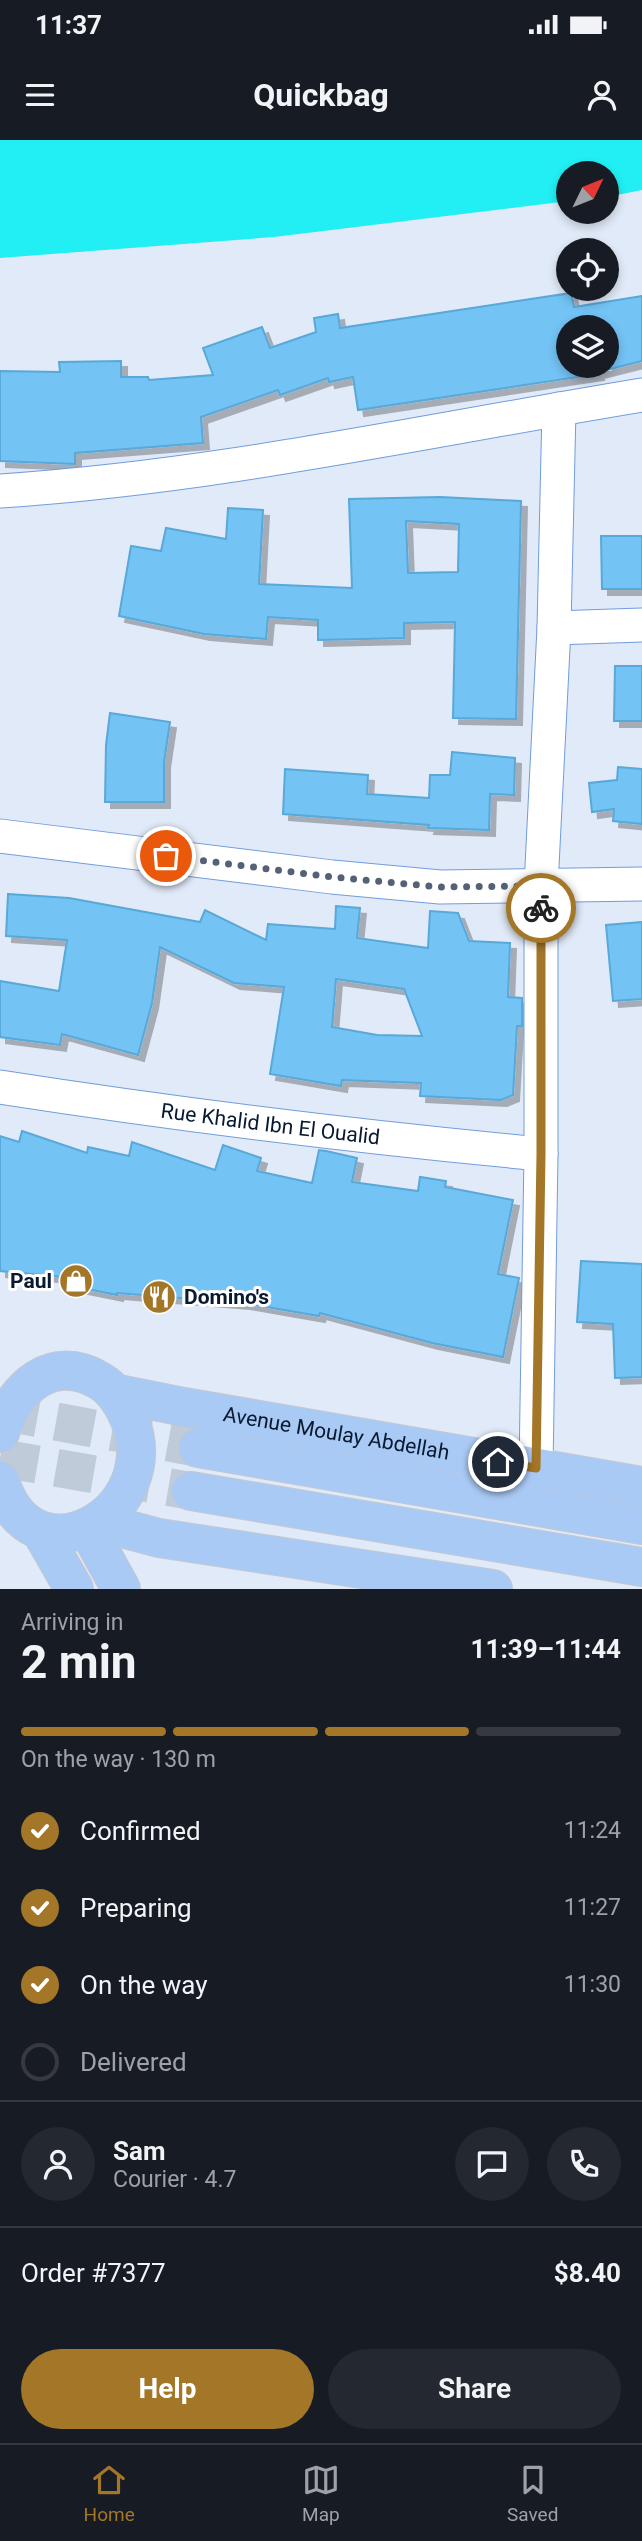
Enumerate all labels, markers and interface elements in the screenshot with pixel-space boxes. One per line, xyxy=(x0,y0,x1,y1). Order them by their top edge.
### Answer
text: 11:37 xyxy=(35,10,102,40)
icon: menu xyxy=(21,76,59,114)
text: Quickbag xyxy=(253,76,389,114)
icon: person xyxy=(583,76,621,114)
north arrow xyxy=(556,161,620,224)
map controls xyxy=(556,161,619,378)
button: locate xyxy=(556,238,619,301)
button: layers xyxy=(556,315,619,378)
pin xyxy=(136,826,196,886)
icon: bag xyxy=(147,837,185,875)
courier xyxy=(506,873,576,943)
icon: bike xyxy=(522,889,560,927)
street label: Rue Khalid Ibn El Oualid xyxy=(159,1099,381,1149)
shop icon: Paul xyxy=(57,1262,95,1300)
place label: Paul xyxy=(10,1269,52,1293)
restaurant icon: Domino's xyxy=(140,1278,178,1316)
place label: Domino's xyxy=(184,1285,269,1309)
street label: Avenue Moulay Abdellah xyxy=(221,1402,451,1465)
pin xyxy=(468,1432,528,1492)
icon: home xyxy=(479,1443,517,1481)
text: Arriving in xyxy=(21,1609,124,1636)
text: 11:39–11:44 xyxy=(471,1634,621,1664)
text: 2 min xyxy=(21,1635,137,1689)
text: On the way · 130 m xyxy=(21,1746,216,1773)
icon: check xyxy=(21,1812,59,1850)
text: Confirmed xyxy=(80,1816,201,1846)
text: 11:24 xyxy=(564,1817,621,1844)
icon: check xyxy=(21,1889,59,1927)
text: Preparing xyxy=(80,1893,192,1923)
text: 11:27 xyxy=(564,1894,621,1921)
icon: check xyxy=(21,1966,59,2004)
text: On the way xyxy=(80,1970,208,2000)
text: 11:30 xyxy=(564,1971,621,1998)
text: Delivered xyxy=(80,2047,187,2077)
button: person xyxy=(21,2127,95,2201)
button: chat xyxy=(455,2127,529,2201)
button: phone xyxy=(547,2127,621,2201)
text: Sam xyxy=(113,2136,165,2166)
text: Courier · 4.7 xyxy=(113,2166,236,2193)
text: Order #7377 xyxy=(21,2258,166,2288)
text: $8.40 xyxy=(554,2258,621,2288)
button: Help xyxy=(21,2349,314,2429)
button: Share xyxy=(328,2349,621,2429)
tab: Home xyxy=(84,2461,135,2526)
tab: Map xyxy=(302,2461,340,2526)
tab: Saved xyxy=(507,2461,558,2526)

